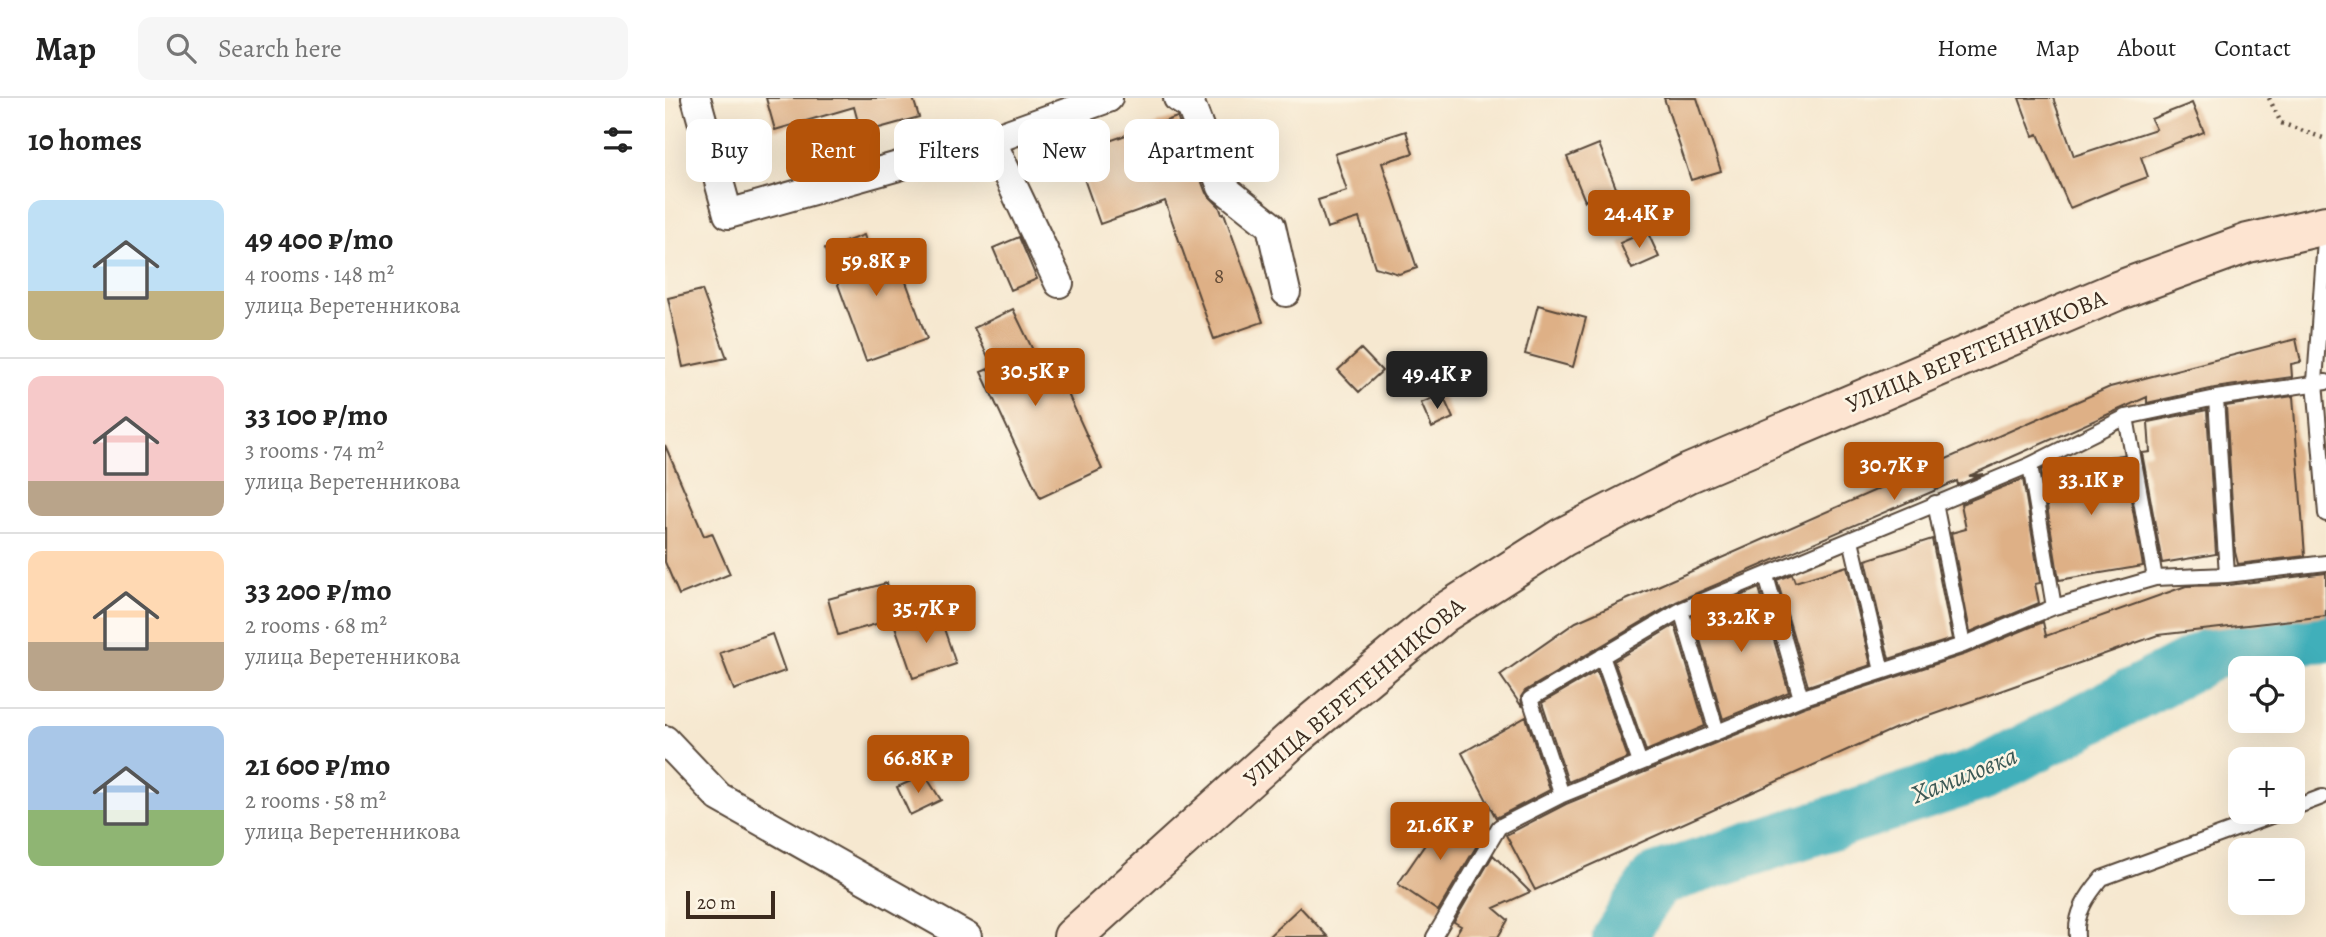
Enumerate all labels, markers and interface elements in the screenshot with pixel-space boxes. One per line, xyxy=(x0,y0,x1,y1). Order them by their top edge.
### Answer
search box xyxy=(138,17,628,80)
text: Map xyxy=(35,26,96,71)
icon: search xyxy=(162,29,200,67)
text: Search here xyxy=(218,31,342,66)
text: Home xyxy=(1937,32,1998,64)
text: Map xyxy=(2036,32,2080,64)
text: About xyxy=(2118,32,2176,64)
text: Contact xyxy=(2214,32,2291,64)
chip: Buy xyxy=(686,119,772,182)
chip: Rent xyxy=(786,119,880,182)
chip: Filters xyxy=(894,119,1004,182)
chip: New xyxy=(1018,119,1110,182)
chip: Apartment xyxy=(1124,119,1279,182)
text: 10 homes xyxy=(28,120,142,160)
icon: filters xyxy=(599,121,637,159)
pin: 24.4K ₽ xyxy=(1574,190,1704,250)
text: 24.4K ₽ xyxy=(1604,197,1674,228)
text: 49 400 ₽/mo xyxy=(245,219,393,259)
icon: home xyxy=(84,228,168,312)
pin: 59.8K ₽ xyxy=(811,238,941,298)
text: 59.8K ₽ xyxy=(842,245,910,276)
text: 4 rooms · 148 m² xyxy=(245,259,394,290)
house number: 8 xyxy=(1214,262,1224,290)
street label: УЛИЦА ВЕРЕТЕННИКОВА xyxy=(1841,281,2112,420)
text: улица Веретенникова xyxy=(245,290,460,321)
pin: 30.5K ₽ xyxy=(970,348,1100,408)
pin: 49.4K ₽ xyxy=(1372,352,1502,411)
text: 30.5K ₽ xyxy=(1001,355,1069,386)
text: 49.4K ₽ xyxy=(1402,358,1472,389)
text: 33 100 ₽/mo xyxy=(245,395,388,435)
icon: home xyxy=(84,404,168,488)
text: 3 rooms · 74 m² xyxy=(245,435,384,466)
pin: 30.7K ₽ xyxy=(1829,442,1959,502)
text: 30.7K ₽ xyxy=(1860,449,1928,480)
pin: 33.1K ₽ xyxy=(2026,458,2156,517)
text: 33.1K ₽ xyxy=(2058,464,2124,495)
text: улица Веретенникова xyxy=(245,466,460,497)
text: 33 200 ₽/mo xyxy=(245,570,392,610)
icon: home xyxy=(84,579,168,663)
pin: 35.7K ₽ xyxy=(861,586,991,645)
street label: УЛИЦА ВЕРЕТЕННИКОВА xyxy=(1237,589,1472,794)
text: 35.7K ₽ xyxy=(893,592,959,623)
pin: 33.2K ₽ xyxy=(1676,594,1806,654)
text: 33.2K ₽ xyxy=(1707,601,1775,632)
text: 2 rooms · 68 m² xyxy=(245,610,387,641)
text: улица Веретенникова xyxy=(245,641,460,672)
map controls xyxy=(2228,656,2305,915)
button: locate xyxy=(2228,656,2305,733)
pin: 66.8K ₽ xyxy=(853,736,983,795)
water label: Хамиловка xyxy=(1905,738,2022,813)
text: 66.8K ₽ xyxy=(883,742,953,773)
text: 21 600 ₽/mo xyxy=(245,745,391,785)
button: + xyxy=(2228,747,2305,824)
icon: home xyxy=(84,754,168,838)
text: 2 rooms · 58 m² xyxy=(245,785,386,816)
pin: 21.6K ₽ xyxy=(1375,802,1505,862)
text: 21.6K ₽ xyxy=(1406,809,1474,840)
text: улица Веретенникова xyxy=(245,816,460,847)
button: − xyxy=(2228,838,2305,915)
scale bar xyxy=(686,888,775,920)
text: 20 m xyxy=(697,890,736,916)

